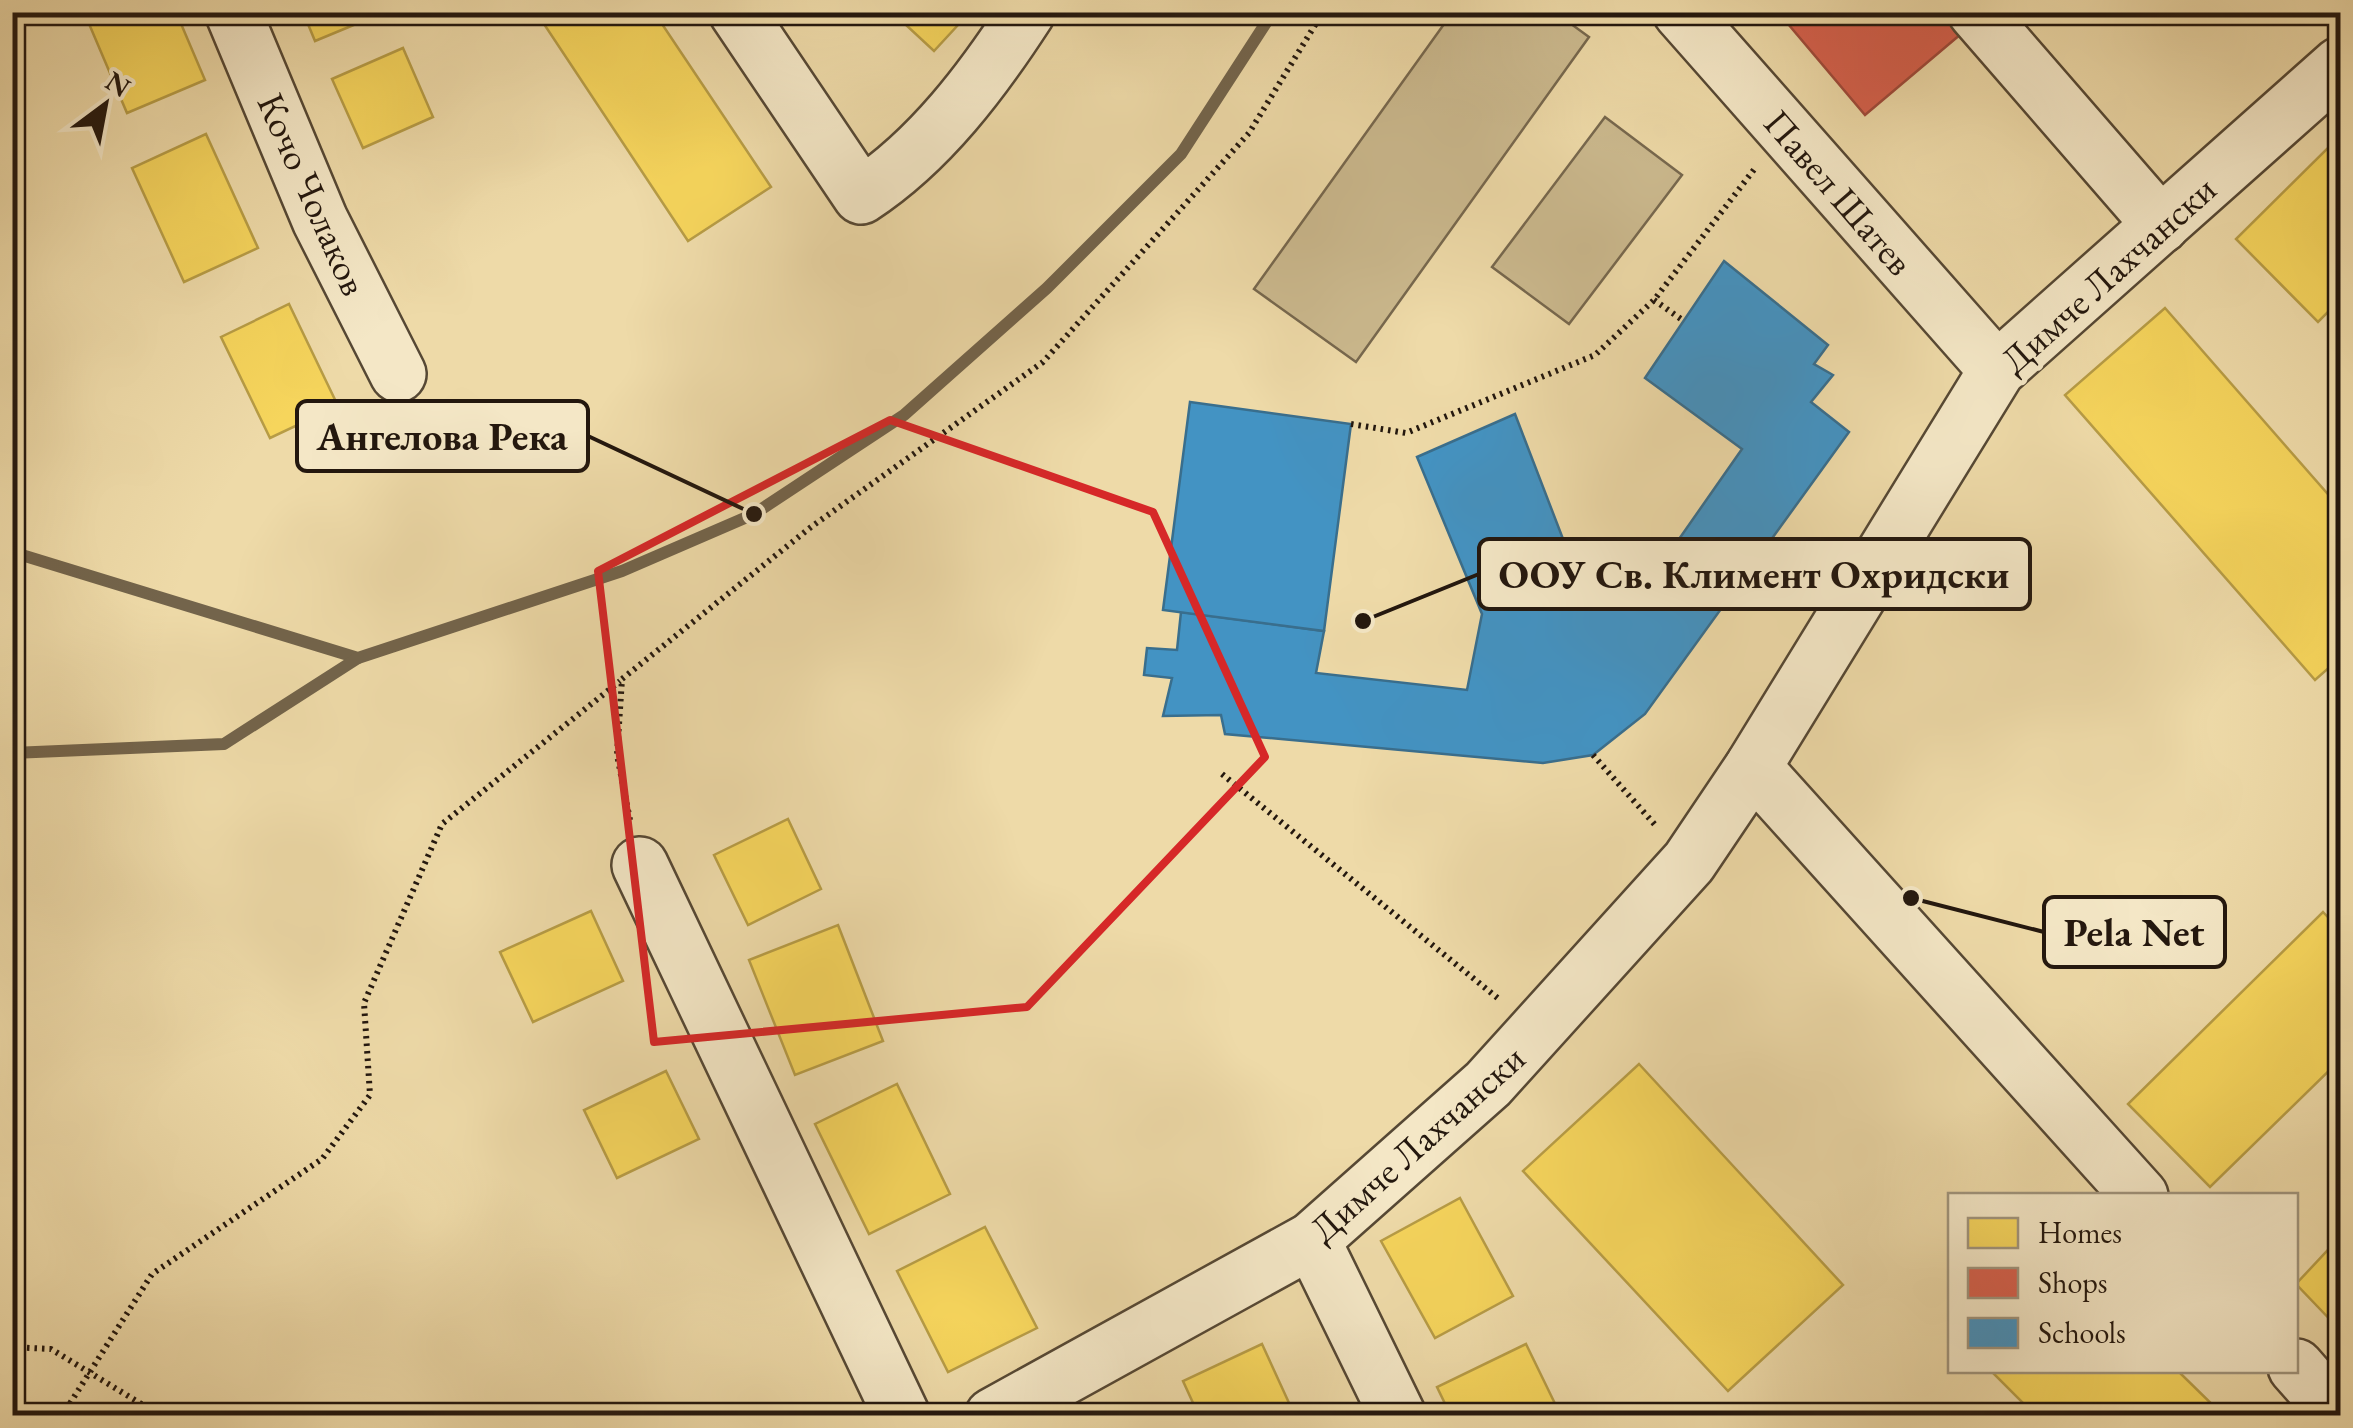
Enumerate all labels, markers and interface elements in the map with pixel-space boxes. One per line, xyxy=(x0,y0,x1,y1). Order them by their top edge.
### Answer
north arrow xyxy=(55,55,155,155)
text: N xyxy=(99,63,138,105)
street label: Кочо Чолаков xyxy=(247,85,379,303)
street label: Павел Шатев xyxy=(1753,99,1925,285)
street label: Димче Лахчански xyxy=(1990,164,2226,384)
callout: Ангелова Река xyxy=(297,401,588,471)
text: Ангелова Река xyxy=(316,410,568,462)
callout: ООУ Св. Климент Охридски xyxy=(1479,539,2030,609)
text: ООУ Св. Климент Охридски xyxy=(1499,548,2009,600)
callout: Pela Net xyxy=(2044,897,2225,967)
text: Pela Net xyxy=(2063,906,2205,958)
street label: Димче Лахчански xyxy=(1299,1033,1535,1253)
legend xyxy=(1948,1193,2298,1373)
text: Homes xyxy=(2038,1213,2122,1252)
text: Shops xyxy=(2038,1263,2108,1302)
text: Schools xyxy=(2038,1313,2126,1352)

